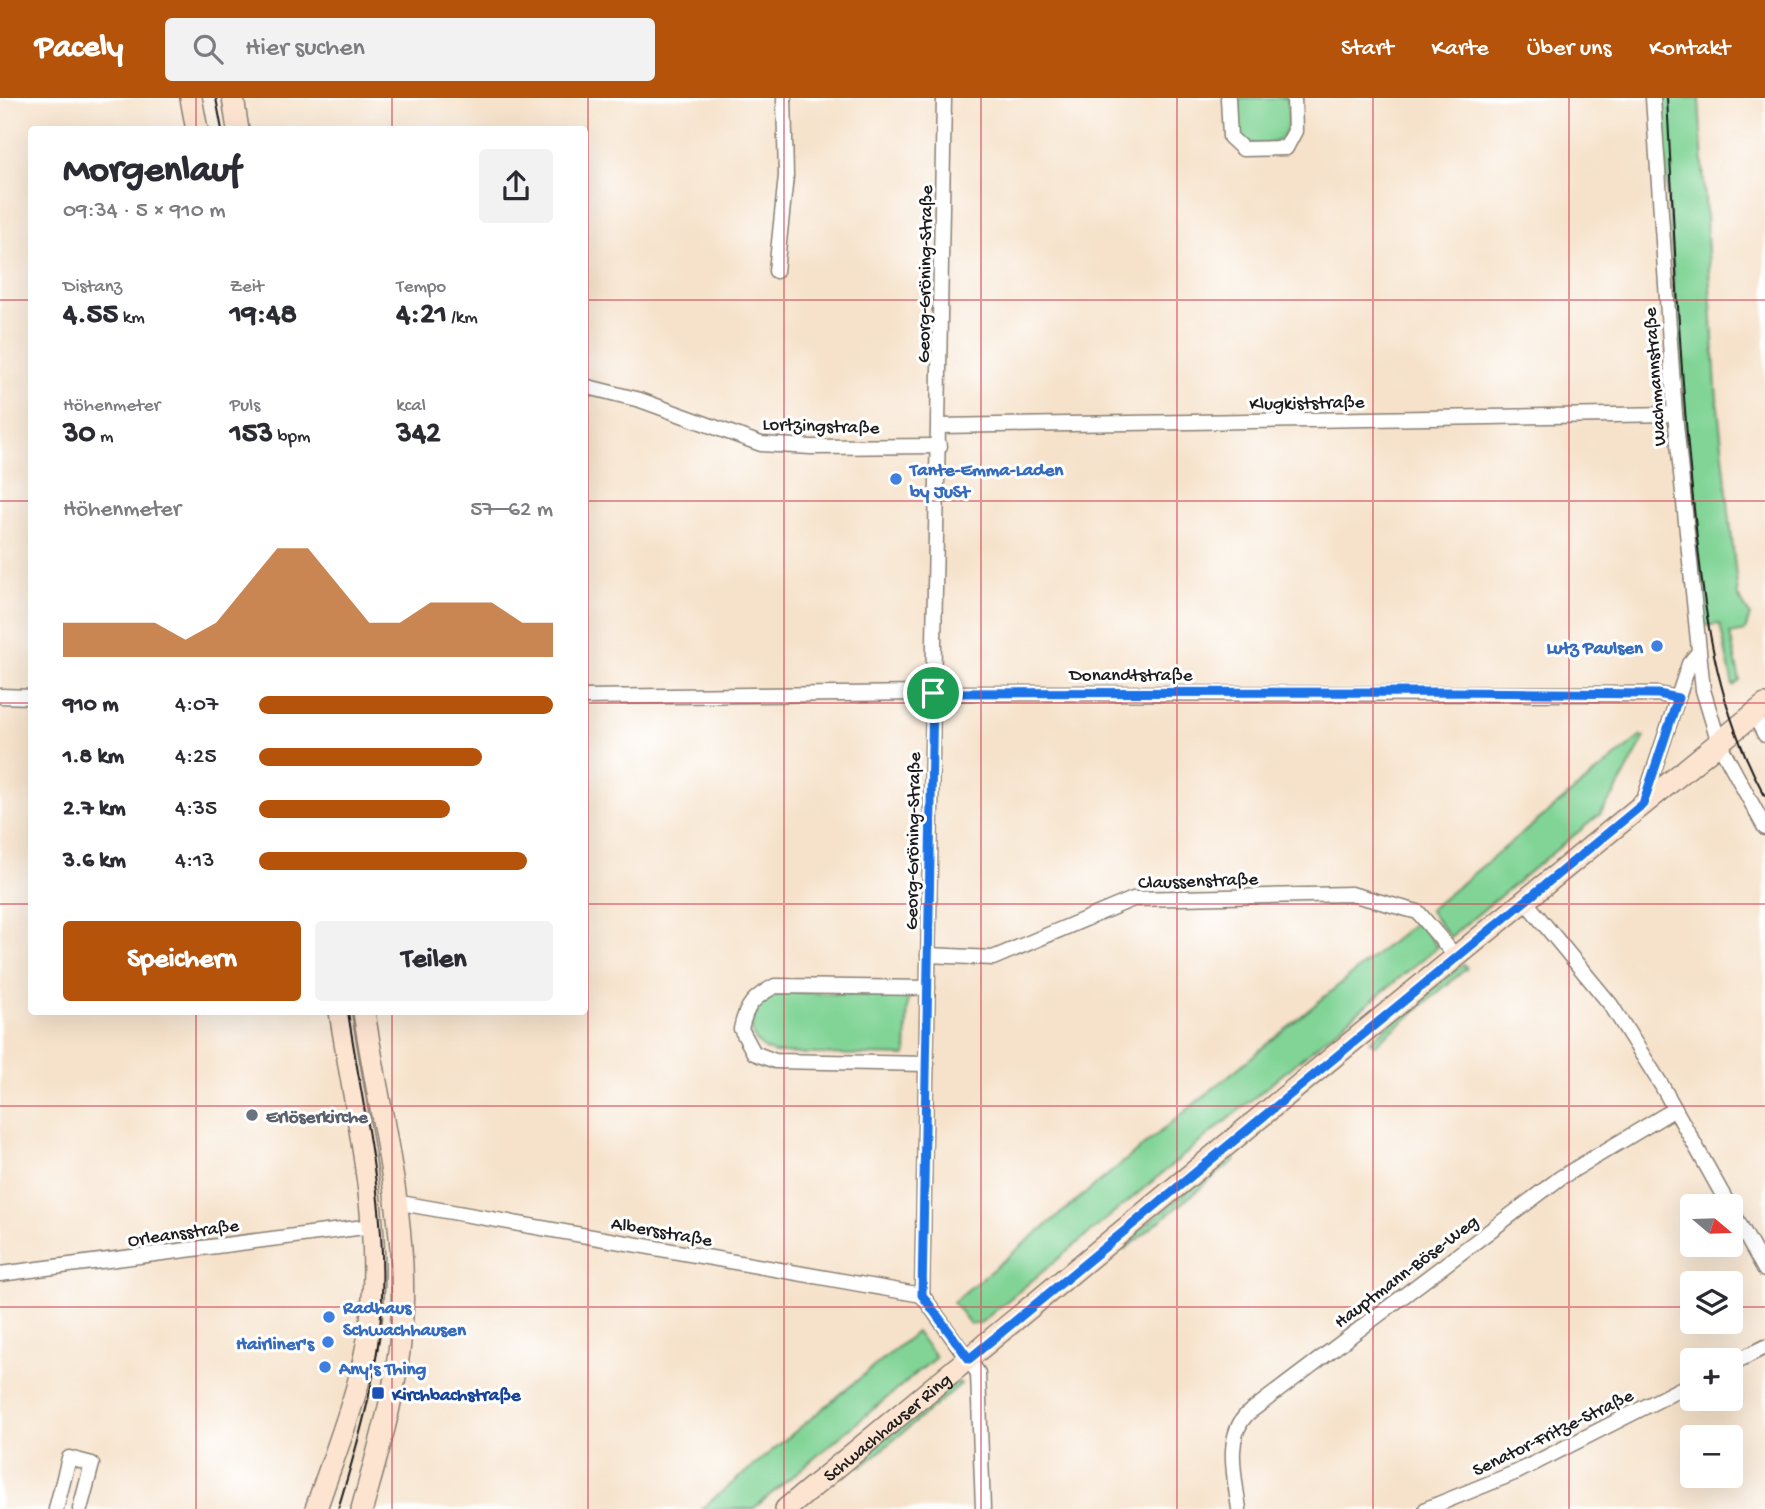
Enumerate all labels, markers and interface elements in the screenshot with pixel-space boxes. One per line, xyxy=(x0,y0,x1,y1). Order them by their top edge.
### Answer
search box xyxy=(165,18,655,81)
text: Pacely xyxy=(35,30,123,68)
icon: search xyxy=(189,30,227,68)
text: Hier suchen xyxy=(245,34,365,65)
text: Start xyxy=(1341,35,1393,64)
text: Karte xyxy=(1431,35,1489,64)
text: Über uns xyxy=(1527,35,1611,64)
text: Kontakt xyxy=(1649,35,1730,64)
button: share xyxy=(479,149,553,223)
text: Morgenlauf xyxy=(63,150,241,194)
street label: Georg-Gröning-Straße xyxy=(913,185,940,363)
text: 09:34 · 5 × 910 m xyxy=(63,198,225,225)
text: Distanz xyxy=(63,276,122,299)
text: Zeit xyxy=(230,276,264,299)
text: Tempo xyxy=(396,276,446,299)
text: 4.55 xyxy=(63,299,118,334)
text: 19:48 xyxy=(230,299,297,334)
text: 4:21 xyxy=(396,299,447,334)
text: km xyxy=(118,307,145,330)
text: /km xyxy=(447,307,478,330)
street label: Wachmannstraße xyxy=(1640,307,1673,447)
street label: Klugkiststraße xyxy=(1249,392,1365,417)
text: Höhenmeter xyxy=(63,395,160,418)
text: Puls xyxy=(230,395,260,418)
text: kcal xyxy=(396,395,426,418)
street label: Lortzingstraße xyxy=(762,414,880,441)
text: 30 xyxy=(63,418,96,453)
text: 153 xyxy=(230,418,273,453)
text: 342 xyxy=(396,418,441,453)
text: m xyxy=(96,426,114,449)
text: bpm xyxy=(273,426,311,449)
place label: Tante-Emma-Laden by JuSt xyxy=(908,460,1064,505)
marker: Tante-Emma-Laden by JuSt xyxy=(888,471,904,487)
text: Höhenmeter xyxy=(63,497,181,524)
text: 57–62 m xyxy=(470,497,553,524)
place label: Lutz Paulsen xyxy=(1547,638,1644,661)
marker: Lutz Paulsen xyxy=(1649,638,1665,654)
pin xyxy=(903,663,963,723)
street label: Donandtstraße xyxy=(1067,665,1193,688)
icon: arrive xyxy=(914,674,952,712)
text: 910 m xyxy=(63,692,119,719)
text: 4:07 xyxy=(175,692,218,719)
text: 1.8 km xyxy=(63,744,124,771)
text: 4:25 xyxy=(175,744,216,771)
street label: Georg-Gröning-Straße xyxy=(901,752,928,930)
text: 2.7 km xyxy=(63,796,126,823)
text: 4:35 xyxy=(175,796,217,823)
text: 3.6 km xyxy=(63,848,126,875)
text: 4:13 xyxy=(175,848,214,875)
street label: Claussenstraße xyxy=(1138,869,1259,896)
button: Speichern xyxy=(63,921,301,1001)
button: Teilen xyxy=(315,921,553,1001)
marker: Erlöserkirche xyxy=(244,1107,260,1123)
place label: Erlöserkirche xyxy=(266,1107,369,1130)
north arrow xyxy=(1680,1194,1743,1256)
map controls xyxy=(1680,1194,1743,1488)
street label: Hauptmann-Böse-Weg xyxy=(1330,1211,1484,1335)
street label: Albersstraße xyxy=(609,1213,714,1254)
street label: Orleansstraße xyxy=(126,1215,241,1254)
button: layers xyxy=(1680,1271,1743,1334)
place label: Radhaus Schwachhausen xyxy=(342,1298,467,1343)
marker: Radhaus Schwachhausen xyxy=(321,1309,337,1325)
place label: Hairliner's xyxy=(236,1334,315,1357)
marker: Hairliner's xyxy=(320,1334,336,1350)
button: + xyxy=(1680,1348,1743,1411)
marker: Any's Thing xyxy=(317,1359,333,1375)
place label: Any's Thing xyxy=(338,1359,427,1382)
street label: Schwachhauser Ring xyxy=(820,1369,957,1488)
marker: Kirchbachstraße xyxy=(370,1385,386,1401)
place label: Kirchbachstraße xyxy=(391,1385,522,1408)
street label: Senator-Fritze-Straße xyxy=(1469,1385,1638,1483)
button: − xyxy=(1680,1425,1743,1488)

